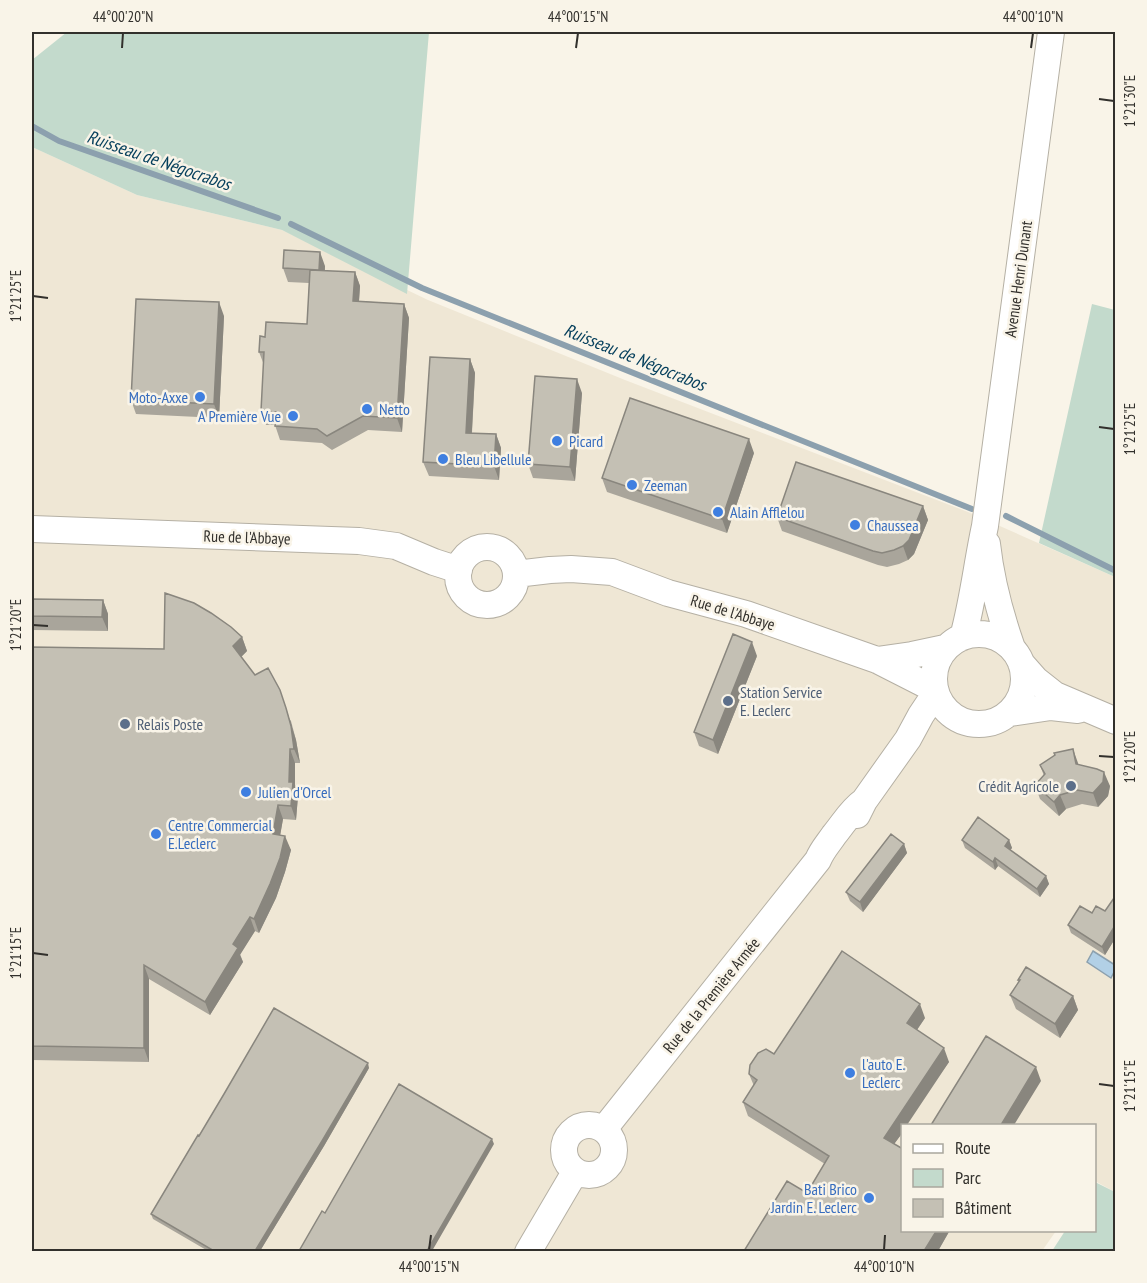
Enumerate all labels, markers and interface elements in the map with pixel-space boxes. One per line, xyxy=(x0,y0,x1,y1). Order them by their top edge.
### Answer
text: 44°00'20"N xyxy=(93,7,153,26)
text: 44°00'15"N xyxy=(548,7,608,26)
text: 44°00'10"N xyxy=(1003,7,1063,26)
text: 1°21'30"E xyxy=(1120,75,1139,127)
water label: Ruisseau de Négocrabos xyxy=(84,125,236,196)
street label: Avenue Henri Dunant xyxy=(1000,219,1036,339)
text: 1°21'25"E xyxy=(6,270,25,322)
water label: Ruisseau de Négocrabos xyxy=(561,318,711,397)
place label: Moto-Axxe xyxy=(129,387,188,407)
marker: Moto-Axxe xyxy=(193,390,207,404)
place label: Netto xyxy=(379,399,410,419)
marker: Netto xyxy=(360,402,374,416)
text: 1°21'25"E xyxy=(1120,403,1139,455)
place label: A Première Vue xyxy=(198,406,281,426)
marker: A Première Vue xyxy=(286,409,300,423)
place label: Picard xyxy=(569,431,603,451)
marker: Picard xyxy=(550,434,564,448)
place label: Bleu Libellule xyxy=(455,449,532,469)
marker: Bleu Libellule xyxy=(436,452,450,466)
place label: Zeeman xyxy=(644,475,687,495)
marker: Zeeman xyxy=(625,478,639,492)
place label: Alain Afflelou xyxy=(730,502,805,522)
marker: Alain Afflelou xyxy=(711,505,725,519)
place label: Chaussea xyxy=(867,515,919,535)
marker: Chaussea xyxy=(848,518,862,532)
street label: Rue de l'Abbaye xyxy=(203,525,291,549)
street label: Rue de l'Abbaye xyxy=(688,590,778,634)
text: 1°21'20"E xyxy=(6,599,25,651)
place label: Station Service E. Leclerc xyxy=(740,682,822,720)
marker: Station Service E. Leclerc xyxy=(721,694,735,708)
place label: Relais Poste xyxy=(137,714,203,734)
marker: Relais Poste xyxy=(118,717,132,731)
text: 1°21'20"E xyxy=(1120,731,1139,783)
place label: Crédit Agricole xyxy=(978,776,1059,796)
marker: Crédit Agricole xyxy=(1064,779,1078,793)
place label: Julien d'Orcel xyxy=(257,782,332,802)
marker: Julien d'Orcel xyxy=(239,785,253,799)
place label: Centre Commercial E.Leclerc xyxy=(168,815,272,853)
marker: Centre Commercial E.Leclerc xyxy=(149,827,163,841)
text: 1°21'15"E xyxy=(6,927,25,979)
street label: Rue de la Première Armée xyxy=(658,933,764,1057)
place label: l'auto E. Leclerc xyxy=(862,1054,906,1092)
text: 1°21'15"E xyxy=(1120,1060,1139,1112)
marker: l'auto E. Leclerc xyxy=(843,1066,857,1080)
legend xyxy=(901,1124,1096,1232)
text: Route xyxy=(955,1136,991,1159)
text: Parc xyxy=(955,1166,982,1189)
place label: Bati Brico Jardin E. Leclerc xyxy=(770,1179,857,1217)
marker: Bati Brico Jardin E. Leclerc xyxy=(862,1191,876,1205)
text: Bâtiment xyxy=(955,1196,1012,1219)
text: 44°00'15"N xyxy=(399,1257,459,1276)
text: 44°00'10"N xyxy=(854,1257,914,1276)

